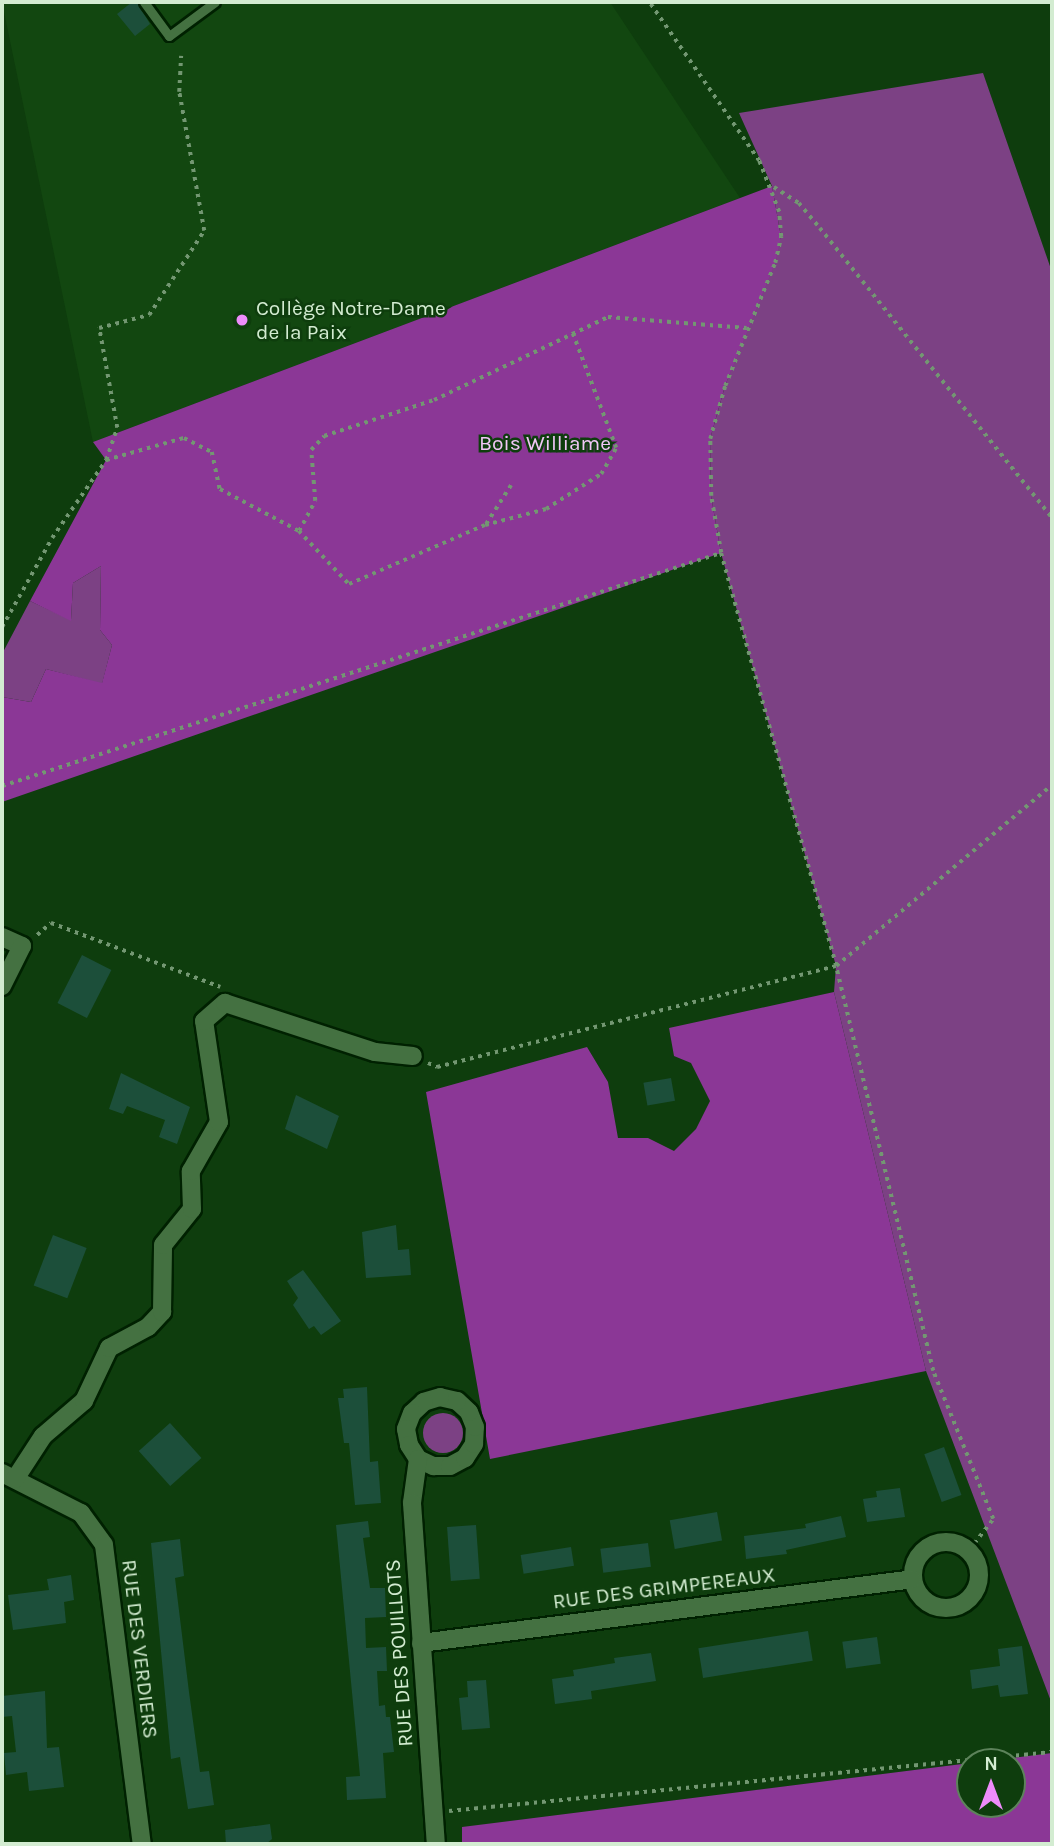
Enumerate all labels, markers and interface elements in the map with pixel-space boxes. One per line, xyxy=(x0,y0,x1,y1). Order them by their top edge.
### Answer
place label: Collège Notre-Dame de la Paix xyxy=(256,295,446,345)
marker: Collège Notre-Dame de la Paix xyxy=(234,312,250,328)
park label: Bois Williame xyxy=(479,430,611,456)
street label: RUE DES VERDIERS xyxy=(117,1558,163,1740)
street label: RUE DES POUILLOTS xyxy=(380,1558,418,1748)
street label: RUE DES GRIMPEREAUX xyxy=(551,1562,777,1614)
north arrow xyxy=(956,1748,1026,1818)
text: N xyxy=(984,1753,998,1775)

